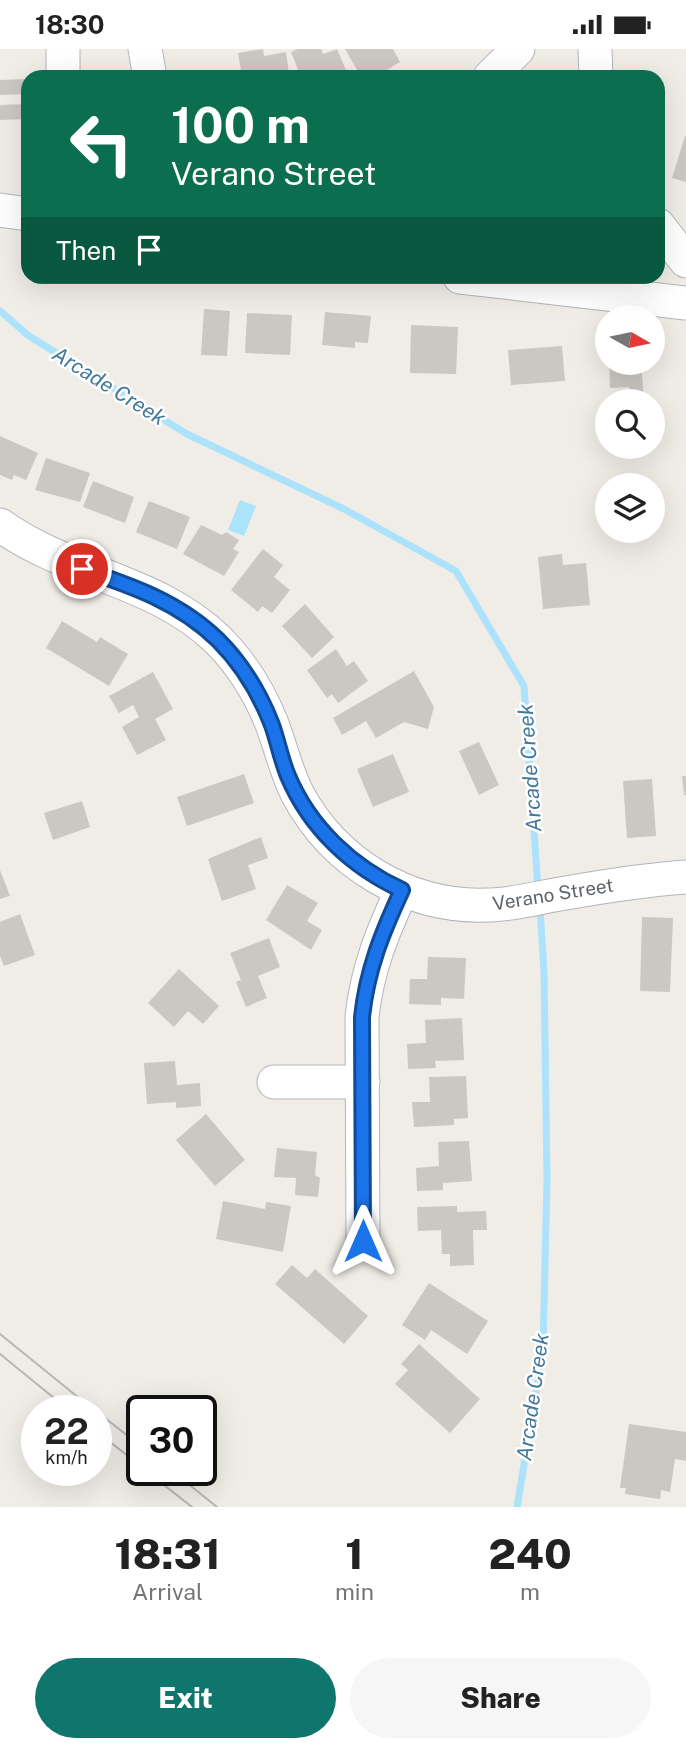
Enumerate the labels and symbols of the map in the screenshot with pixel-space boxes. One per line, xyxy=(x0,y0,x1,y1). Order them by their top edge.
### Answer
north arrow xyxy=(595,305,665,375)
water label: Arcade Creek xyxy=(48,341,171,431)
pin xyxy=(52,539,112,599)
water label: Arcade Creek xyxy=(513,702,546,833)
street label: Verano Street xyxy=(491,874,615,914)
position arrow xyxy=(326,1204,400,1278)
water label: Arcade Creek xyxy=(511,1331,554,1462)
speed limit sign: 30 xyxy=(126,1395,217,1486)

